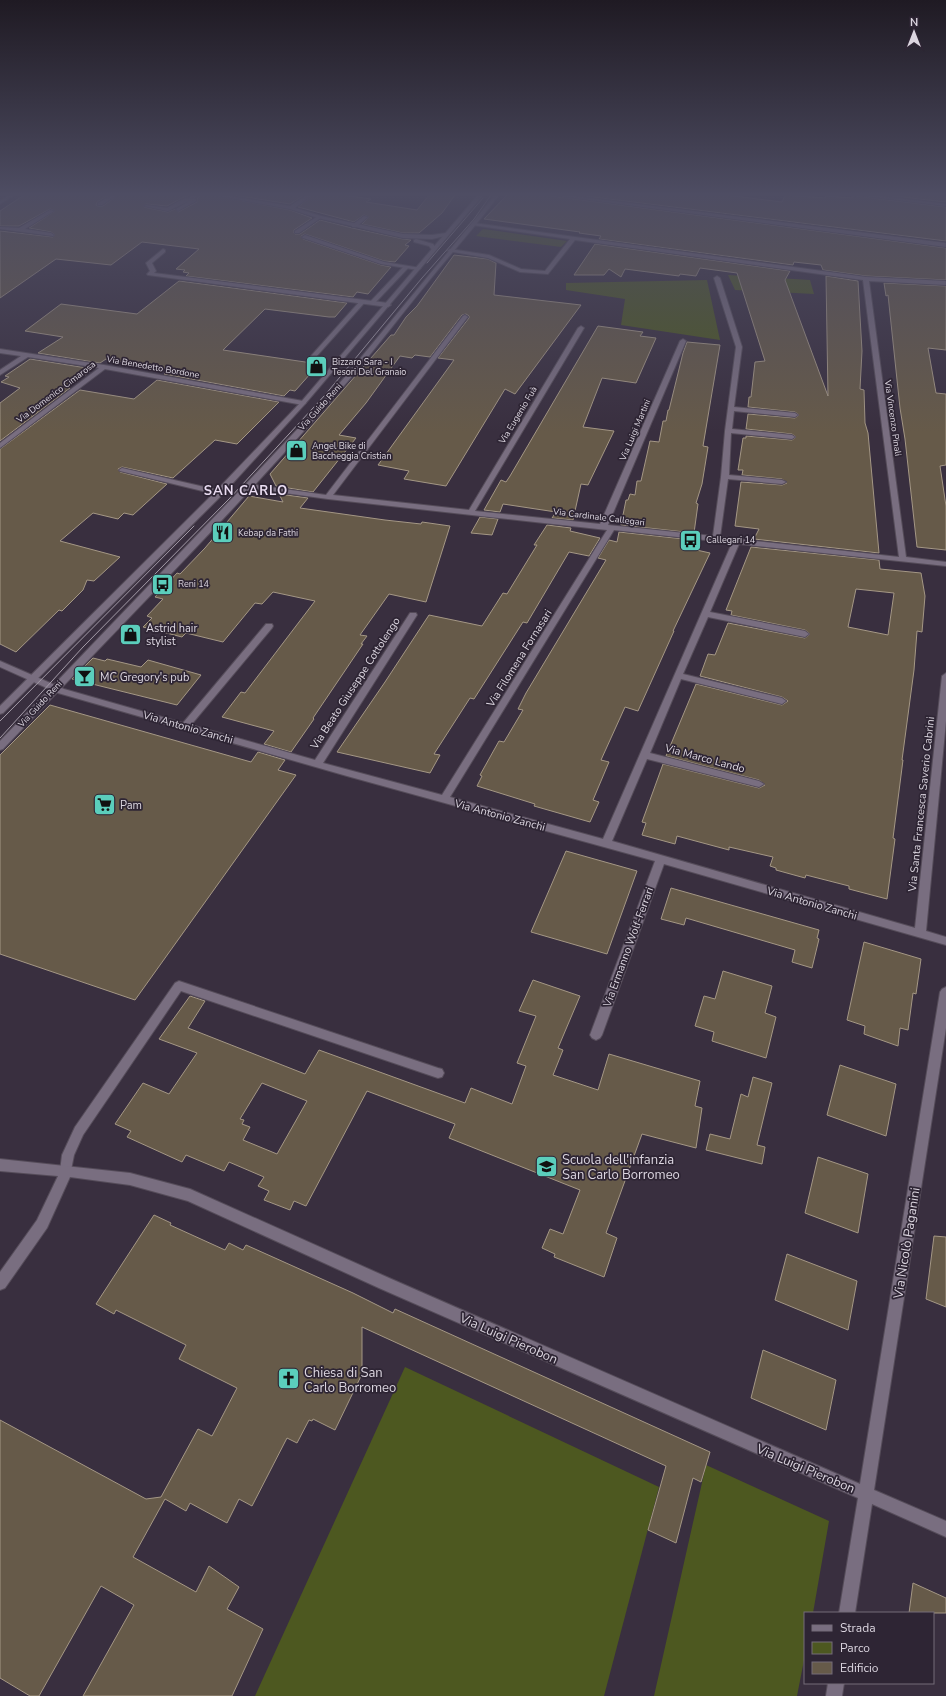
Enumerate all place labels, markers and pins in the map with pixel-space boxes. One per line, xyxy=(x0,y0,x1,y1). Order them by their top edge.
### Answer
shop icon: Bizzaro Sara - I Tesori Del Granaio xyxy=(303,354,329,380)
place label: Bizzaro Sara - I Tesori Del Granaio xyxy=(332,356,406,378)
shop icon: Angel Bike di Baccheggia Cristian xyxy=(283,438,309,464)
place label: Angel Bike di Baccheggia Cristian xyxy=(312,440,392,462)
restaurant icon: Kebap da Fathi xyxy=(210,520,236,546)
place label: Kebap da Fathi xyxy=(238,527,298,539)
bus stop icon: Callegari 14 xyxy=(678,527,704,553)
place label: Callegari 14 xyxy=(706,534,756,546)
bus stop icon: Reni 14 xyxy=(149,571,175,597)
place label: Reni 14 xyxy=(178,578,210,590)
shop icon: Astrid hair stylist xyxy=(117,621,143,647)
place label: Astrid hair stylist xyxy=(146,621,197,649)
bar icon: MC Gregory's pub xyxy=(72,664,98,690)
place label: MC Gregory's pub xyxy=(100,670,189,685)
supermarket icon: Pam xyxy=(91,792,117,818)
place label: Pam xyxy=(120,798,142,813)
place label: Scuola dell'infanzia San Carlo Borromeo xyxy=(562,1151,680,1184)
school or university icon: Scuola dell'infanzia San Carlo Borromeo xyxy=(533,1153,559,1179)
place label: Chiesa di San Carlo Borromeo xyxy=(304,1364,396,1397)
church icon: Chiesa di San Carlo Borromeo xyxy=(276,1366,302,1392)

